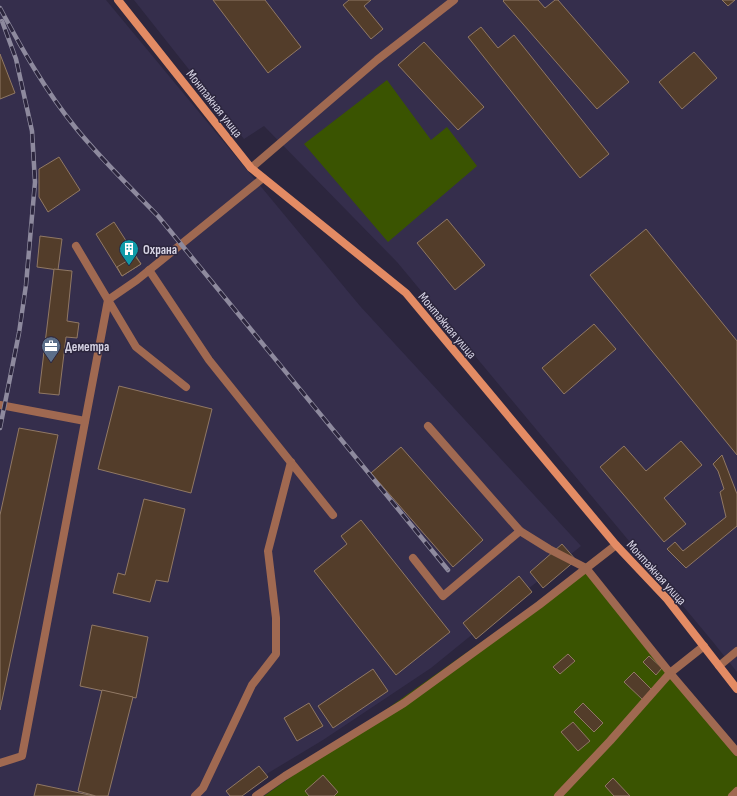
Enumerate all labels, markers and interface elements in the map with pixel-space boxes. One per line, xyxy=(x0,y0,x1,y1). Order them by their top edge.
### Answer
street label: Монтажная улица xyxy=(183,66,246,141)
building icon: Охрана xyxy=(118,238,140,266)
place label: Охрана xyxy=(143,242,177,258)
street label: Монтажная улица xyxy=(415,289,480,362)
office icon: Деметра xyxy=(40,335,62,363)
place label: Деметра xyxy=(65,339,109,355)
street label: Монтажная улица xyxy=(623,537,690,608)

